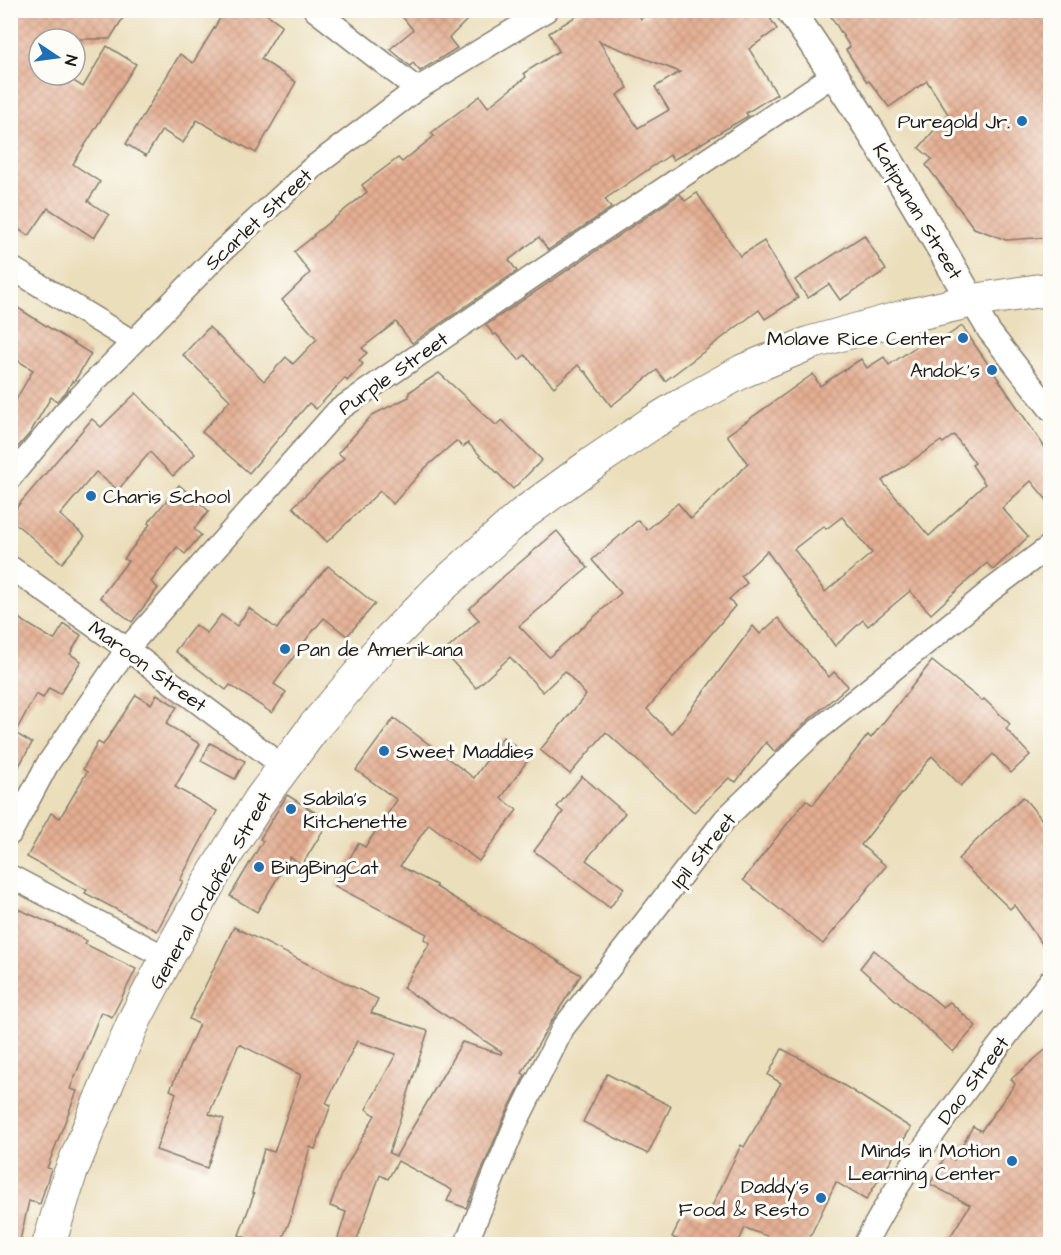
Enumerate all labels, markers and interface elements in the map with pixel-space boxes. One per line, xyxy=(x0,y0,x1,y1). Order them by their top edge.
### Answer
north arrow xyxy=(27,27,87,87)
text: N xyxy=(59,53,82,68)
place label: Puregold Jr. xyxy=(898,108,1010,137)
marker: Puregold Jr. xyxy=(1015,114,1029,128)
street label: Katipunan Street xyxy=(865,138,969,285)
street label: Scarlet Street xyxy=(198,162,319,277)
street label: Purple Street xyxy=(333,325,454,422)
place label: Molave Rice Center xyxy=(767,325,951,353)
marker: Molave Rice Center xyxy=(956,331,970,345)
place label: Andok's xyxy=(910,357,980,385)
marker: Andok's xyxy=(985,363,999,377)
place label: Charis School xyxy=(103,483,230,511)
marker: Charis School xyxy=(84,489,98,503)
street label: Maroon Street xyxy=(83,614,212,719)
place label: Pan de Amerikana xyxy=(297,636,463,664)
marker: Pan de Amerikana xyxy=(278,642,292,656)
place label: Sweet Maddies xyxy=(396,738,534,766)
marker: Sweet Maddies xyxy=(377,744,391,758)
place label: Sabila's Kitchenette xyxy=(303,785,408,836)
street label: General Ordoñez Street xyxy=(143,786,279,995)
marker: Sabila's Kitchenette xyxy=(284,802,298,816)
street label: Ipil Street xyxy=(665,807,743,894)
place label: BingBingCat xyxy=(271,854,379,883)
marker: BingBingCat xyxy=(252,860,266,874)
street label: Dao Street xyxy=(931,1031,1016,1131)
place label: Minds in Motion Learning Center xyxy=(848,1137,1000,1189)
marker: Minds in Motion Learning Center xyxy=(1005,1154,1019,1168)
place label: Daddy's Food & Resto xyxy=(679,1173,809,1224)
marker: Daddy's Food & Resto xyxy=(814,1191,828,1205)

